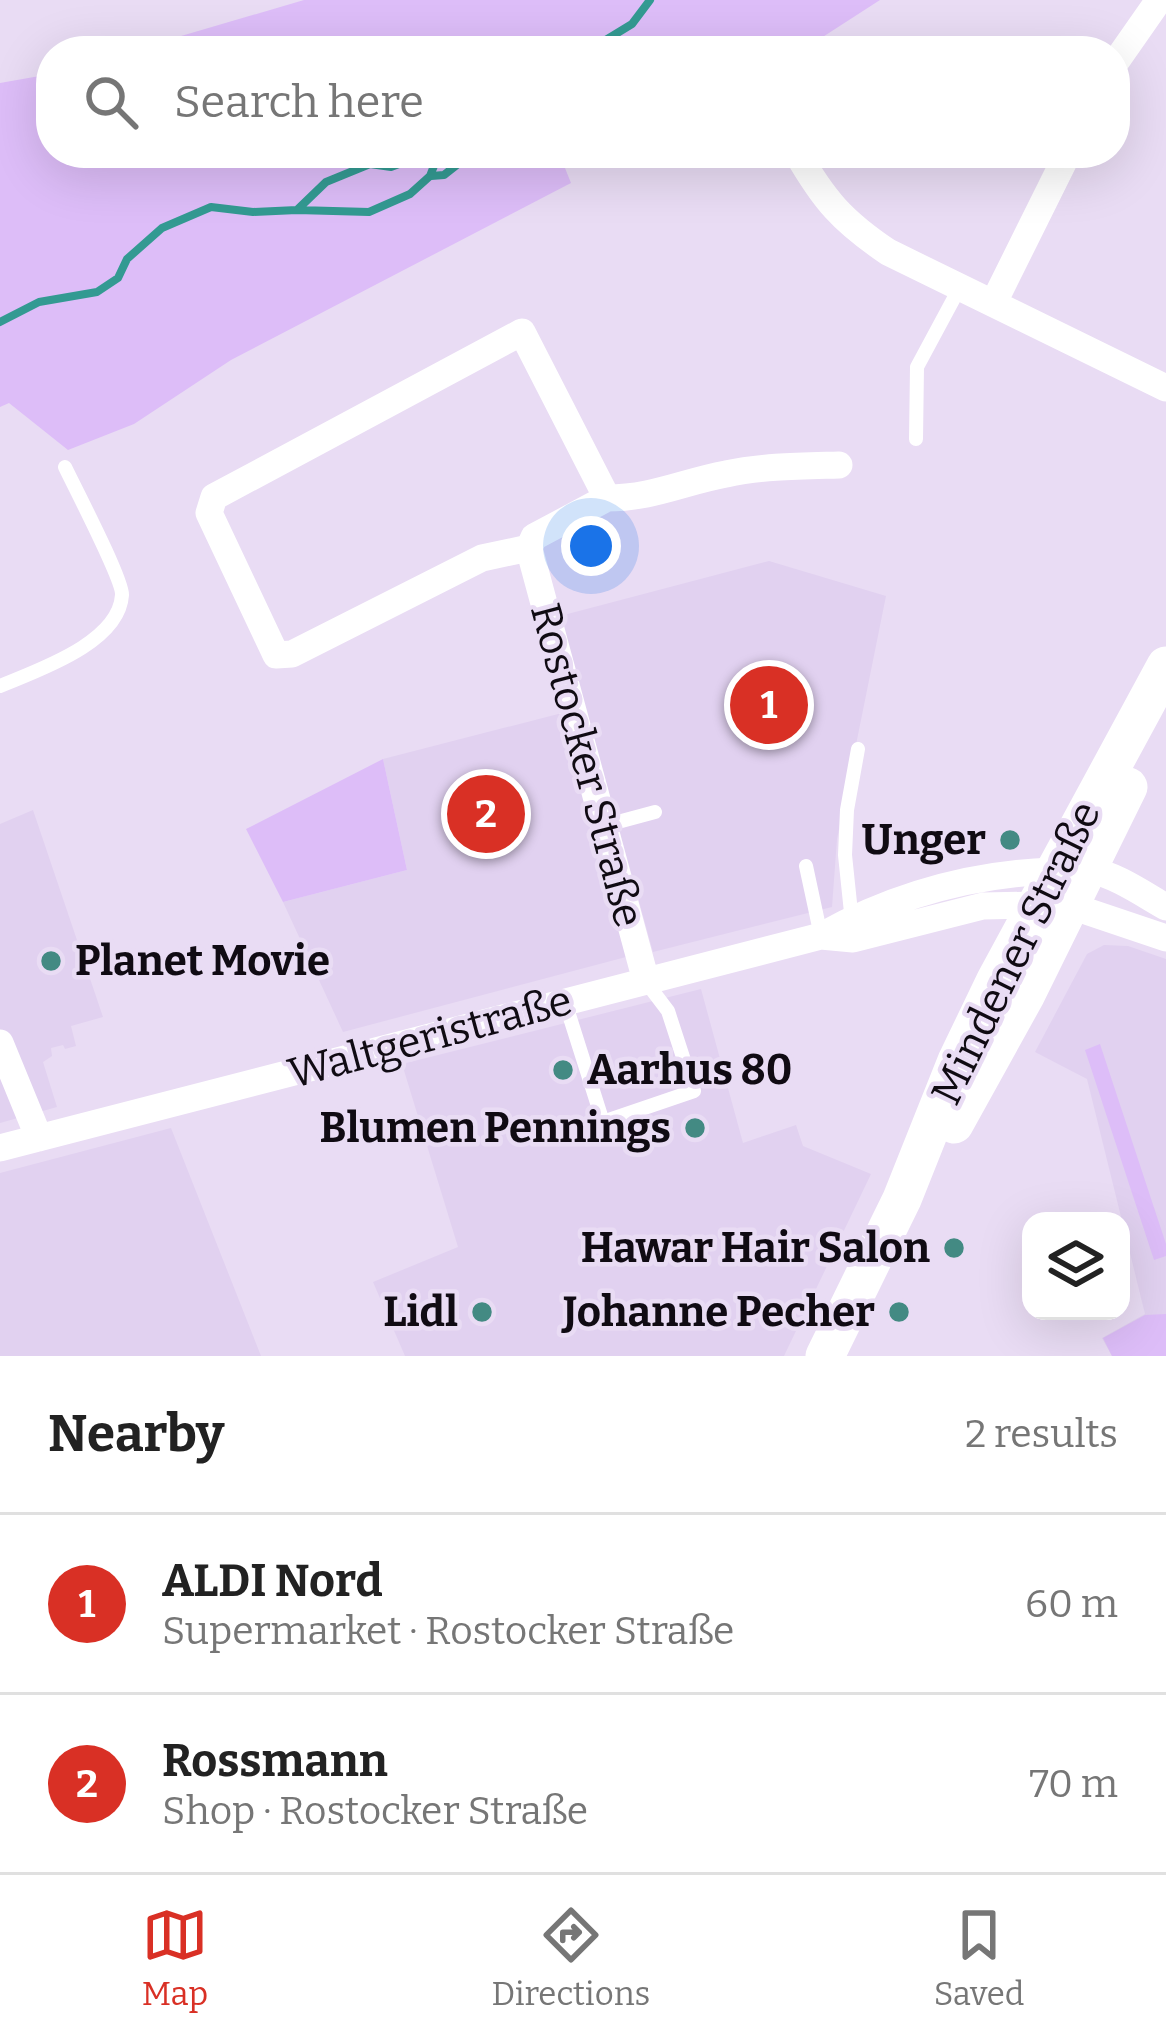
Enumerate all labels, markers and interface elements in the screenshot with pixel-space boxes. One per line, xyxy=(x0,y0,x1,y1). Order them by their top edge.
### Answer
search box xyxy=(36,36,1130,168)
icon: search xyxy=(78,69,144,135)
text: Search here xyxy=(174,75,424,129)
your location xyxy=(561,516,621,576)
street label: Rostocker Straße xyxy=(520,598,654,932)
pin: 1 xyxy=(730,660,808,750)
pin: 2 xyxy=(447,769,525,859)
street label: Mindener Straße xyxy=(921,793,1111,1113)
place label: Unger xyxy=(862,815,986,865)
marker: Unger xyxy=(997,827,1023,853)
place label: Planet Movie xyxy=(75,936,330,986)
marker: Planet Movie xyxy=(38,948,64,974)
street label: Waltgeristraße xyxy=(283,975,577,1099)
place label: Aarhus 80 xyxy=(587,1045,792,1095)
marker: Aarhus 80 xyxy=(550,1057,576,1083)
place label: Blumen Pennings xyxy=(320,1103,671,1153)
marker: Blumen Pennings xyxy=(682,1115,708,1141)
map controls xyxy=(1022,1212,1130,1320)
button: layers xyxy=(1022,1212,1130,1320)
place label: Hawar Hair Salon xyxy=(581,1223,930,1273)
marker: Hawar Hair Salon xyxy=(941,1235,967,1261)
place label: Lidl xyxy=(383,1287,458,1337)
place label: Johanne Pecher xyxy=(561,1287,875,1337)
marker: Lidl xyxy=(469,1299,495,1325)
marker: Johanne Pecher xyxy=(886,1299,912,1325)
text: Nearby xyxy=(48,1403,224,1465)
text: 2 results xyxy=(965,1411,1118,1457)
text: ALDI Nord xyxy=(162,1554,383,1608)
text: 1 xyxy=(79,1581,95,1627)
text: 60 m xyxy=(1025,1581,1118,1627)
text: Supermarket · Rostocker Straße xyxy=(162,1608,734,1654)
text: Rossmann xyxy=(162,1734,388,1788)
text: 2 xyxy=(76,1761,98,1807)
text: 70 m xyxy=(1029,1761,1118,1807)
text: Shop · Rostocker Straße xyxy=(162,1788,588,1834)
tab: Map xyxy=(142,1902,208,2014)
tab: Directions xyxy=(492,1902,650,2014)
tab: Saved xyxy=(934,1902,1024,2014)

